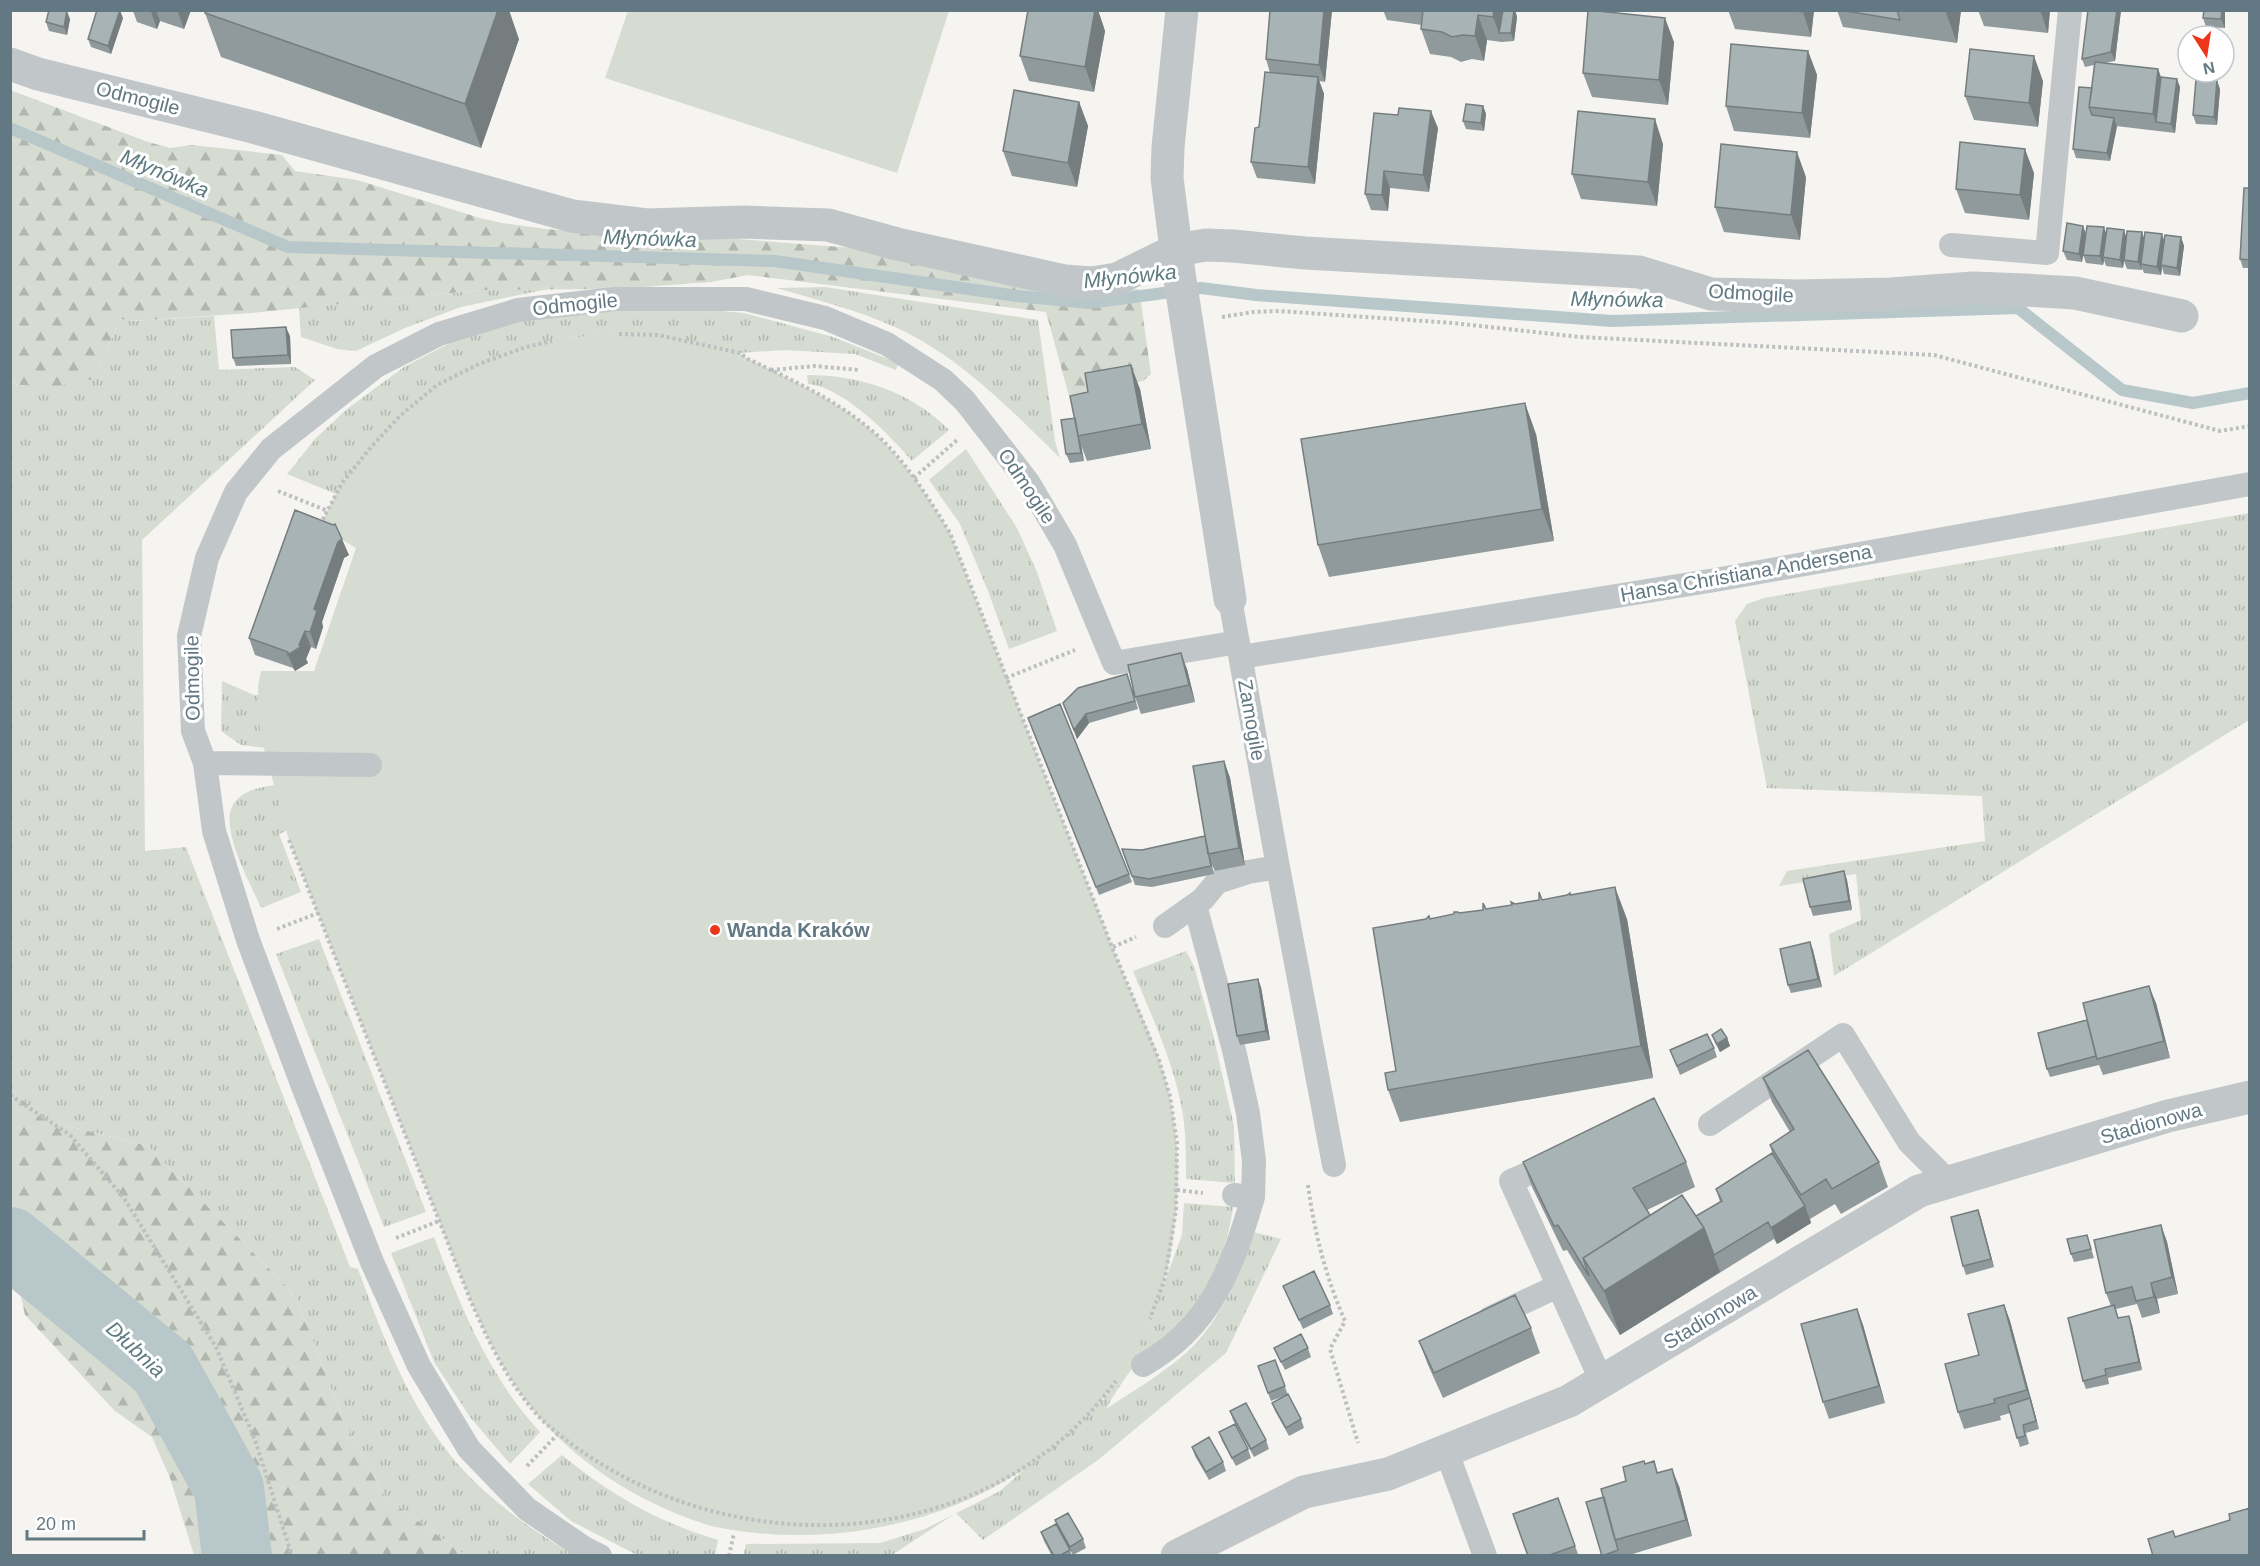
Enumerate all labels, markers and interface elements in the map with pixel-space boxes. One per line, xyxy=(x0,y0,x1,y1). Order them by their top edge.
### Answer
north arrow xyxy=(2176,24,2236,84)
text: N xyxy=(2202,59,2216,78)
street label: Odmogile xyxy=(94,77,182,119)
water label: Młynówka xyxy=(118,144,212,202)
water label: Młynówka xyxy=(603,225,697,251)
water label: Młynówka xyxy=(1082,260,1178,292)
street label: Odmogile xyxy=(1708,280,1794,306)
water label: Młynówka xyxy=(1570,287,1664,311)
street label: Odmogile xyxy=(531,289,619,319)
street label: Odmogile xyxy=(994,444,1060,528)
street label: Hansa Christiana Andersena xyxy=(1619,540,1874,606)
street label: Odmogile xyxy=(180,635,204,721)
street label: Zamogile xyxy=(1234,678,1270,762)
place label: Wanda Kraków xyxy=(727,919,870,941)
marker: Wanda Kraków xyxy=(708,923,722,937)
street label: Stadionowa xyxy=(2098,1098,2205,1148)
street label: Stadionowa xyxy=(1660,1280,1761,1353)
water label: Dłubnia xyxy=(102,1316,170,1382)
scale bar xyxy=(27,1503,144,1541)
text: 20 m xyxy=(36,1514,76,1534)

